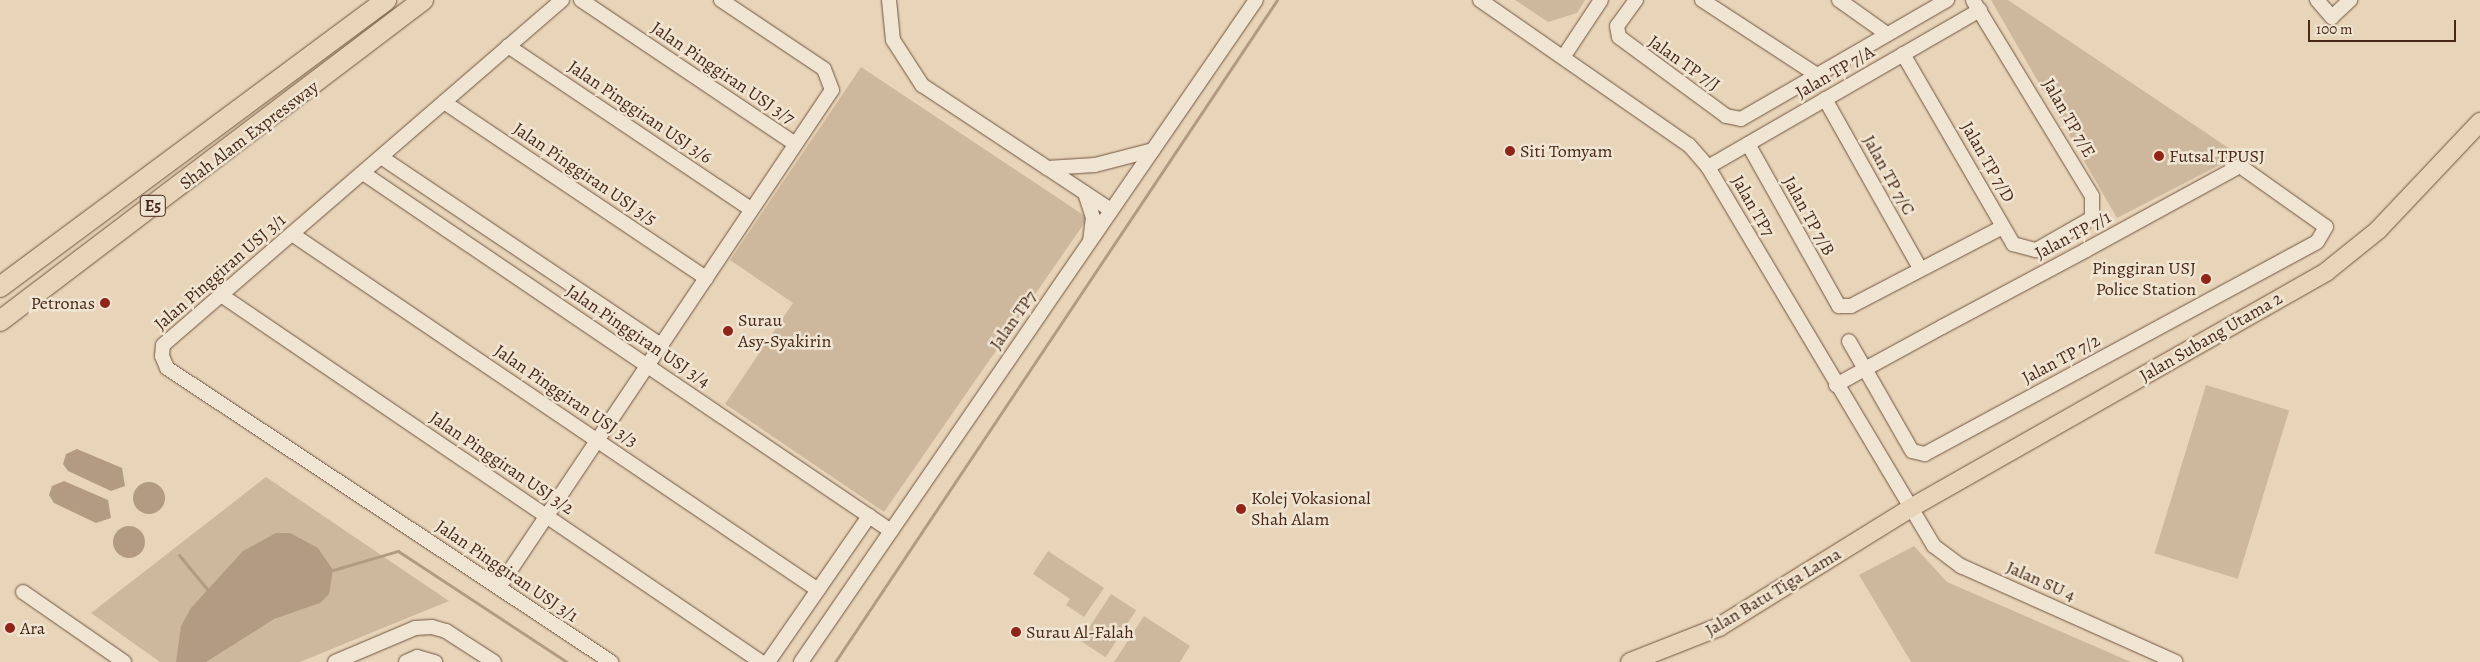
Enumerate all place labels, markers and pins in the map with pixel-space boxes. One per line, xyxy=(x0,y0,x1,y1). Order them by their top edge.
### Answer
place label: Siti Tomyam xyxy=(1520,140,1612,162)
marker: Siti Tomyam xyxy=(1504,145,1516,157)
place label: Futsal TPUSJ xyxy=(2169,145,2265,167)
marker: Futsal TPUSJ xyxy=(2153,150,2165,162)
place label: Pinggiran USJ Police Station xyxy=(2092,258,2196,300)
marker: Pinggiran USJ Police Station xyxy=(2200,273,2212,285)
place label: Petronas xyxy=(31,292,95,314)
marker: Petronas xyxy=(99,297,111,309)
place label: Surau Asy-Syakirin xyxy=(738,310,831,352)
marker: Surau Asy-Syakirin xyxy=(722,325,734,337)
place label: Kolej Vokasional Shah Alam xyxy=(1251,488,1371,530)
marker: Kolej Vokasional Shah Alam xyxy=(1235,503,1247,515)
place label: Ara xyxy=(20,617,45,639)
place label: Surau Al-Falah xyxy=(1026,621,1134,643)
marker: Ara xyxy=(4,622,16,634)
marker: Surau Al-Falah xyxy=(1010,626,1022,638)

